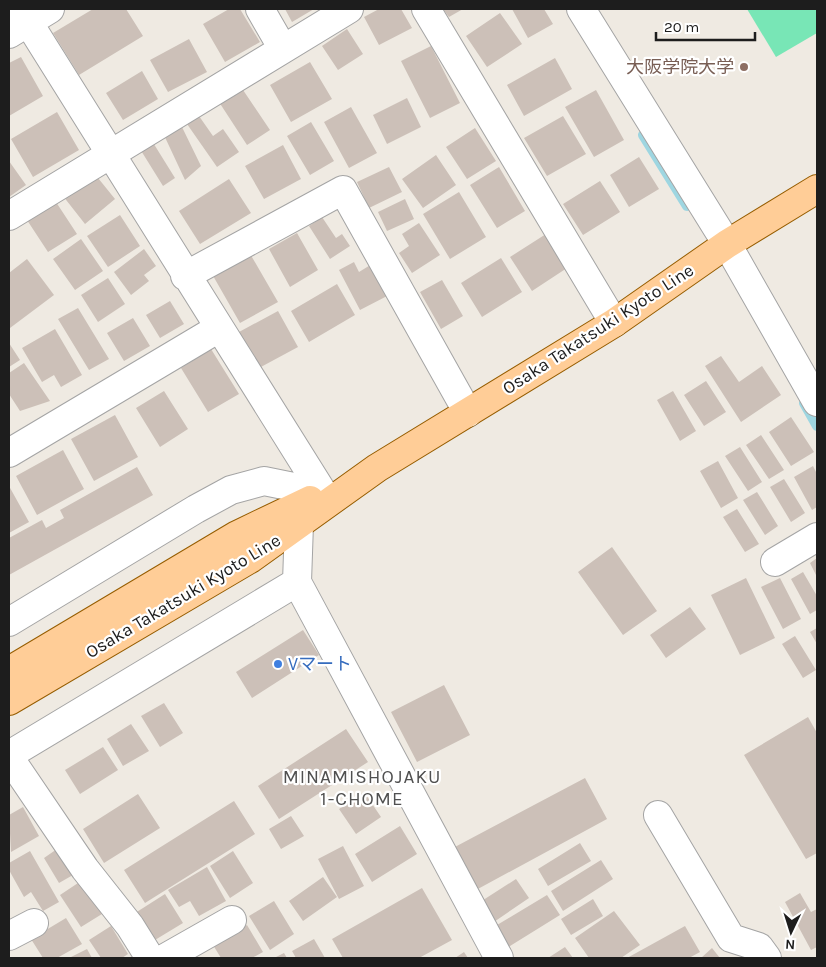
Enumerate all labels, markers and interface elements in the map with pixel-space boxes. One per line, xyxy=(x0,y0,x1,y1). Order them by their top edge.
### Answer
scale bar xyxy=(656,10,755,42)
text: 20 m xyxy=(664,18,699,36)
place label: 大阪学院大学 xyxy=(626,56,734,78)
marker: 大阪学院大学 xyxy=(738,61,750,73)
street label: Osaka Takatsuki Kyoto Line xyxy=(498,259,698,399)
street label: Osaka Takatsuki Kyoto Line xyxy=(82,529,284,663)
place label: Vマート xyxy=(288,653,352,675)
marker: Vマート xyxy=(272,658,284,670)
district label: MINAMISHOJAKU 1-CHOME xyxy=(283,766,441,810)
north arrow xyxy=(766,907,816,957)
text: N xyxy=(785,936,796,953)

